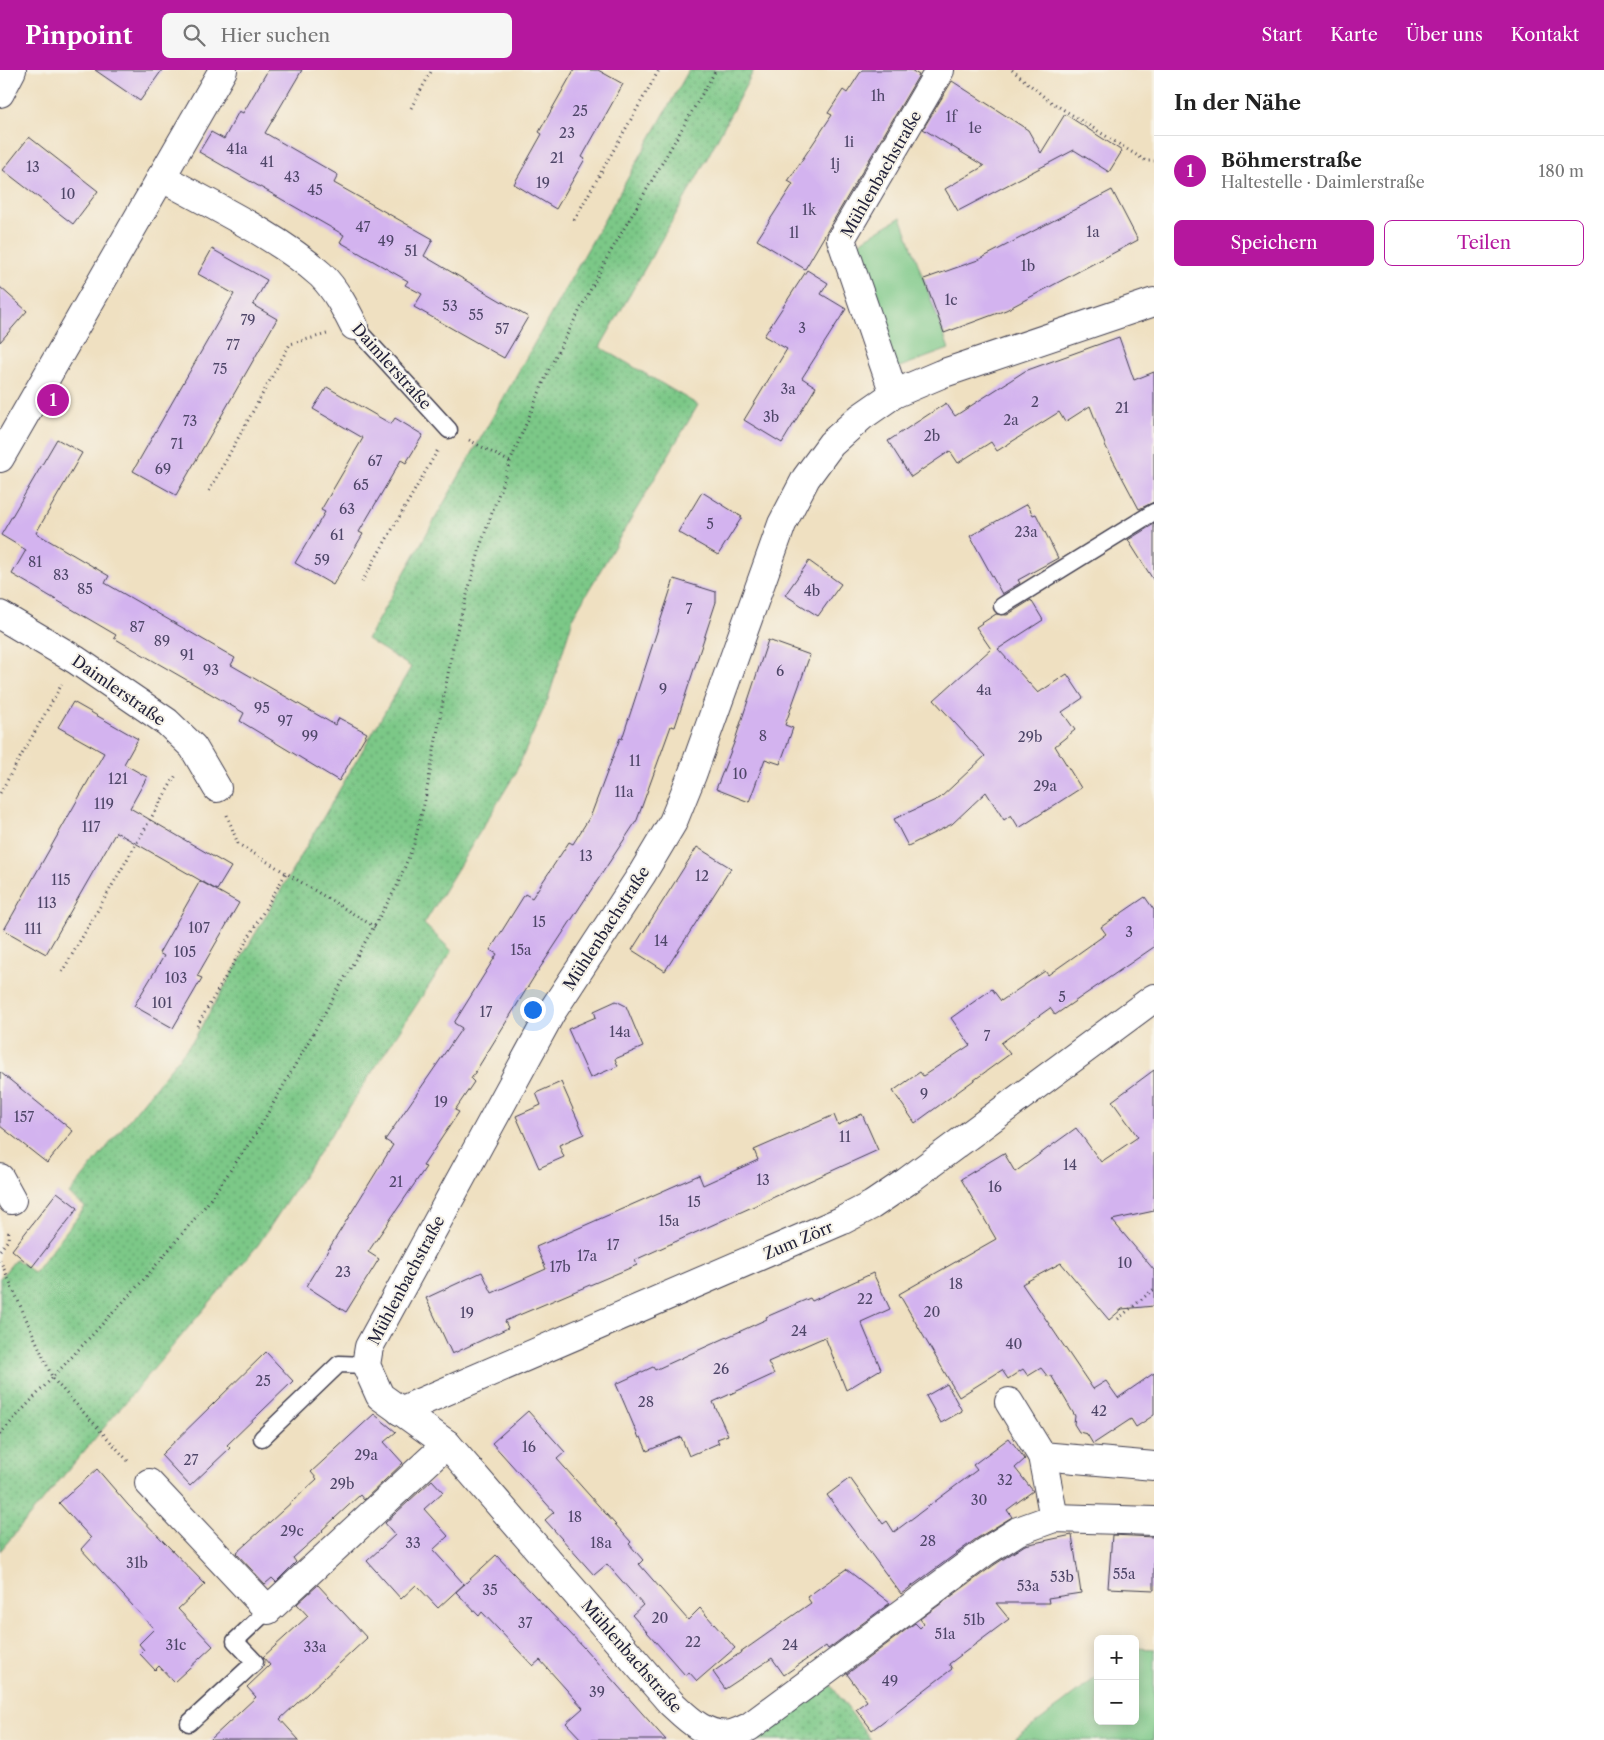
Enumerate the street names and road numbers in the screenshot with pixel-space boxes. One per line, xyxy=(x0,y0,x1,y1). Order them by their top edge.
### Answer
street label: Mühlenbachstraße xyxy=(836,107,926,241)
street label: Daimlerstraße xyxy=(348,319,436,413)
street label: Daimlerstraße xyxy=(68,650,170,730)
street label: Mühlenbachstraße xyxy=(559,862,653,994)
street label: Mühlenbachstraße xyxy=(363,1212,449,1348)
street label: Zum Zörr xyxy=(760,1216,836,1264)
street label: Mühlenbachstraße xyxy=(577,1595,687,1717)

